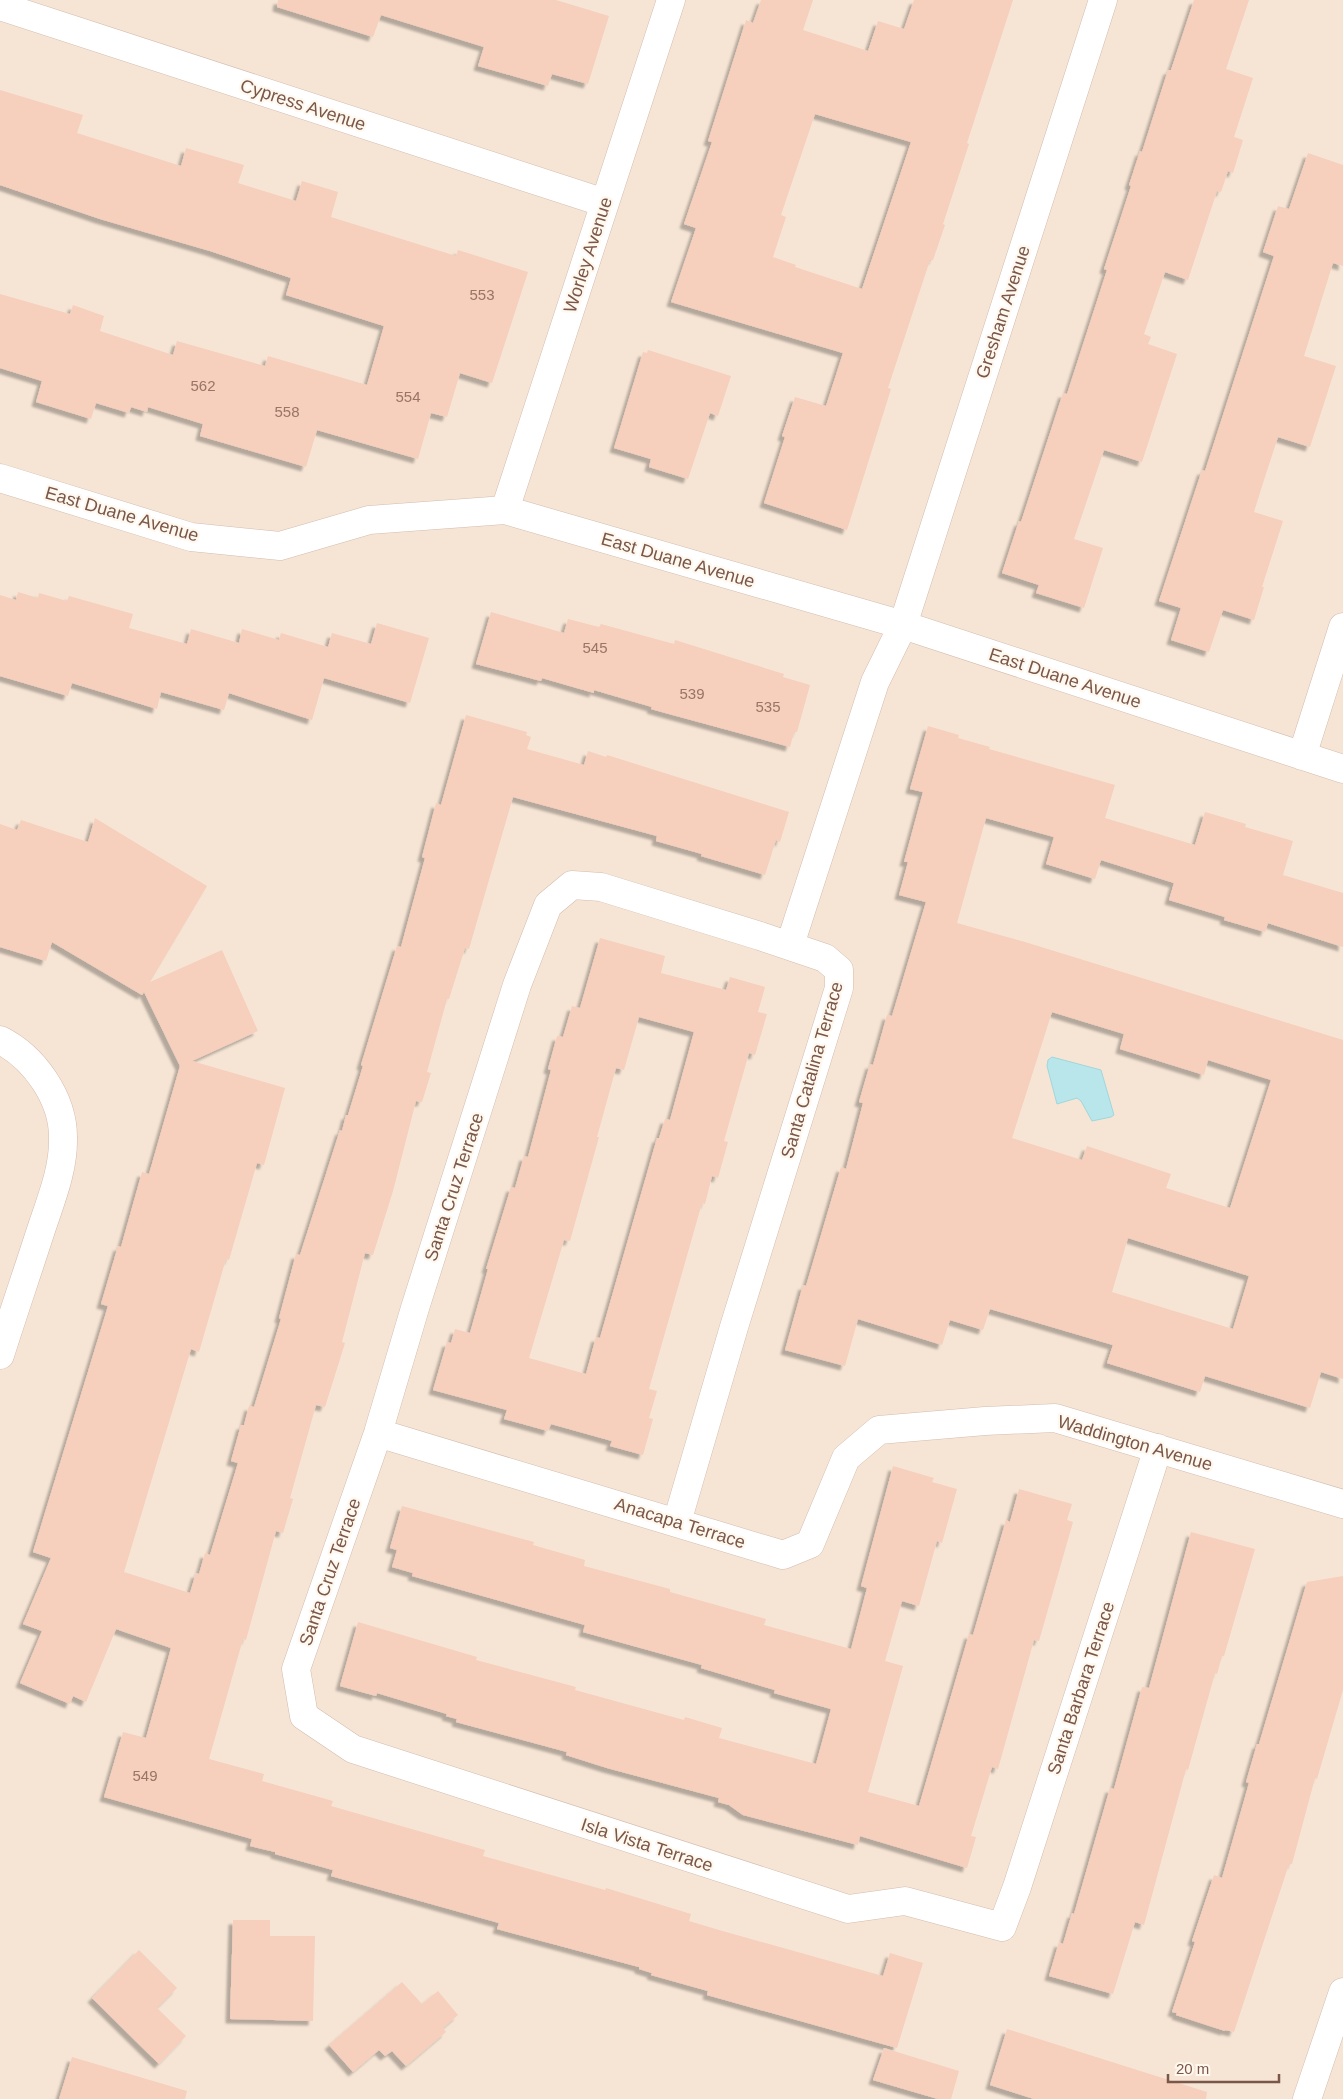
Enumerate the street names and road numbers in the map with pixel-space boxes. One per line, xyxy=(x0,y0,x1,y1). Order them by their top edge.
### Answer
street label: Cypress Avenue xyxy=(238,75,368,135)
street label: Worley Avenue xyxy=(560,195,616,315)
street label: Gresham Avenue xyxy=(972,243,1034,381)
street label: East Duane Avenue xyxy=(43,483,201,545)
street label: East Duane Avenue xyxy=(599,529,757,591)
street label: East Duane Avenue xyxy=(986,644,1144,712)
street label: Santa Catalina Terrace xyxy=(777,979,847,1161)
street label: Santa Cruz Terrace xyxy=(421,1110,487,1264)
street label: Waddington Avenue xyxy=(1055,1411,1215,1475)
street label: Anacapa Terrace xyxy=(612,1494,748,1552)
street label: Santa Cruz Terrace xyxy=(295,1496,365,1648)
street label: Santa Barbara Terrace xyxy=(1044,1599,1118,1777)
street label: Isla Vista Terrace xyxy=(579,1814,715,1876)

